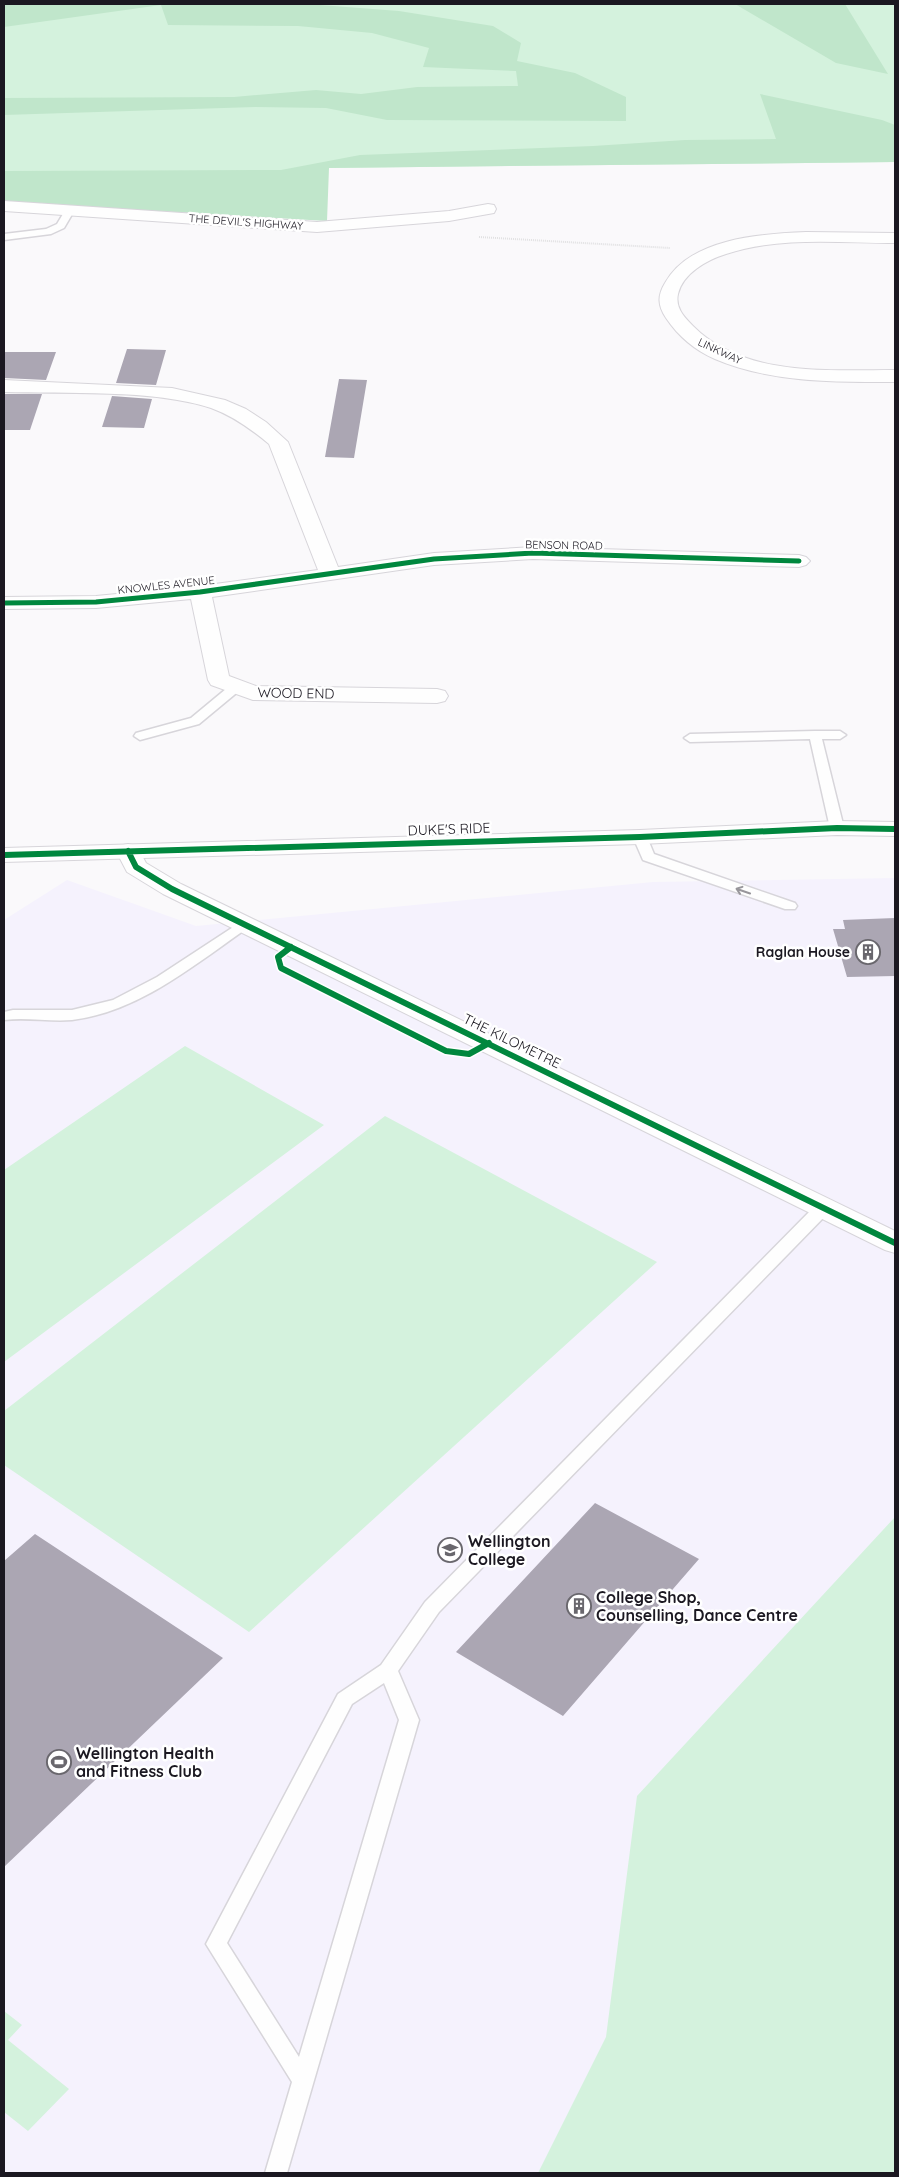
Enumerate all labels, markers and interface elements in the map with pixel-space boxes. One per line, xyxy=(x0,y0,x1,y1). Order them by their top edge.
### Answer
street label: THE DEVIL'S HIGHWAY xyxy=(188,211,304,233)
street label: LINKWAY xyxy=(696,335,744,367)
street label: BENSON ROAD xyxy=(525,537,603,553)
street label: KNOWLES AVENUE xyxy=(117,573,215,597)
street label: WOOD END xyxy=(257,683,335,703)
street label: DUKE'S RIDE xyxy=(407,819,491,839)
one-way arrow xyxy=(736,886,752,895)
building icon: Raglan House xyxy=(855,939,881,965)
place label: Raglan House xyxy=(756,943,850,961)
street label: THE KILOMETRE xyxy=(460,1010,564,1072)
place label: Wellington College xyxy=(468,1531,550,1569)
school or university icon: Wellington College xyxy=(437,1537,463,1563)
place label: College Shop, Counselling, Dance Centre xyxy=(596,1587,798,1625)
building icon: College Shop, Counselling, Dance Centre xyxy=(566,1593,592,1619)
place label: Wellington Health and Fitness Club xyxy=(76,1743,214,1781)
sports icon: Wellington Health and Fitness Club xyxy=(46,1749,72,1775)

